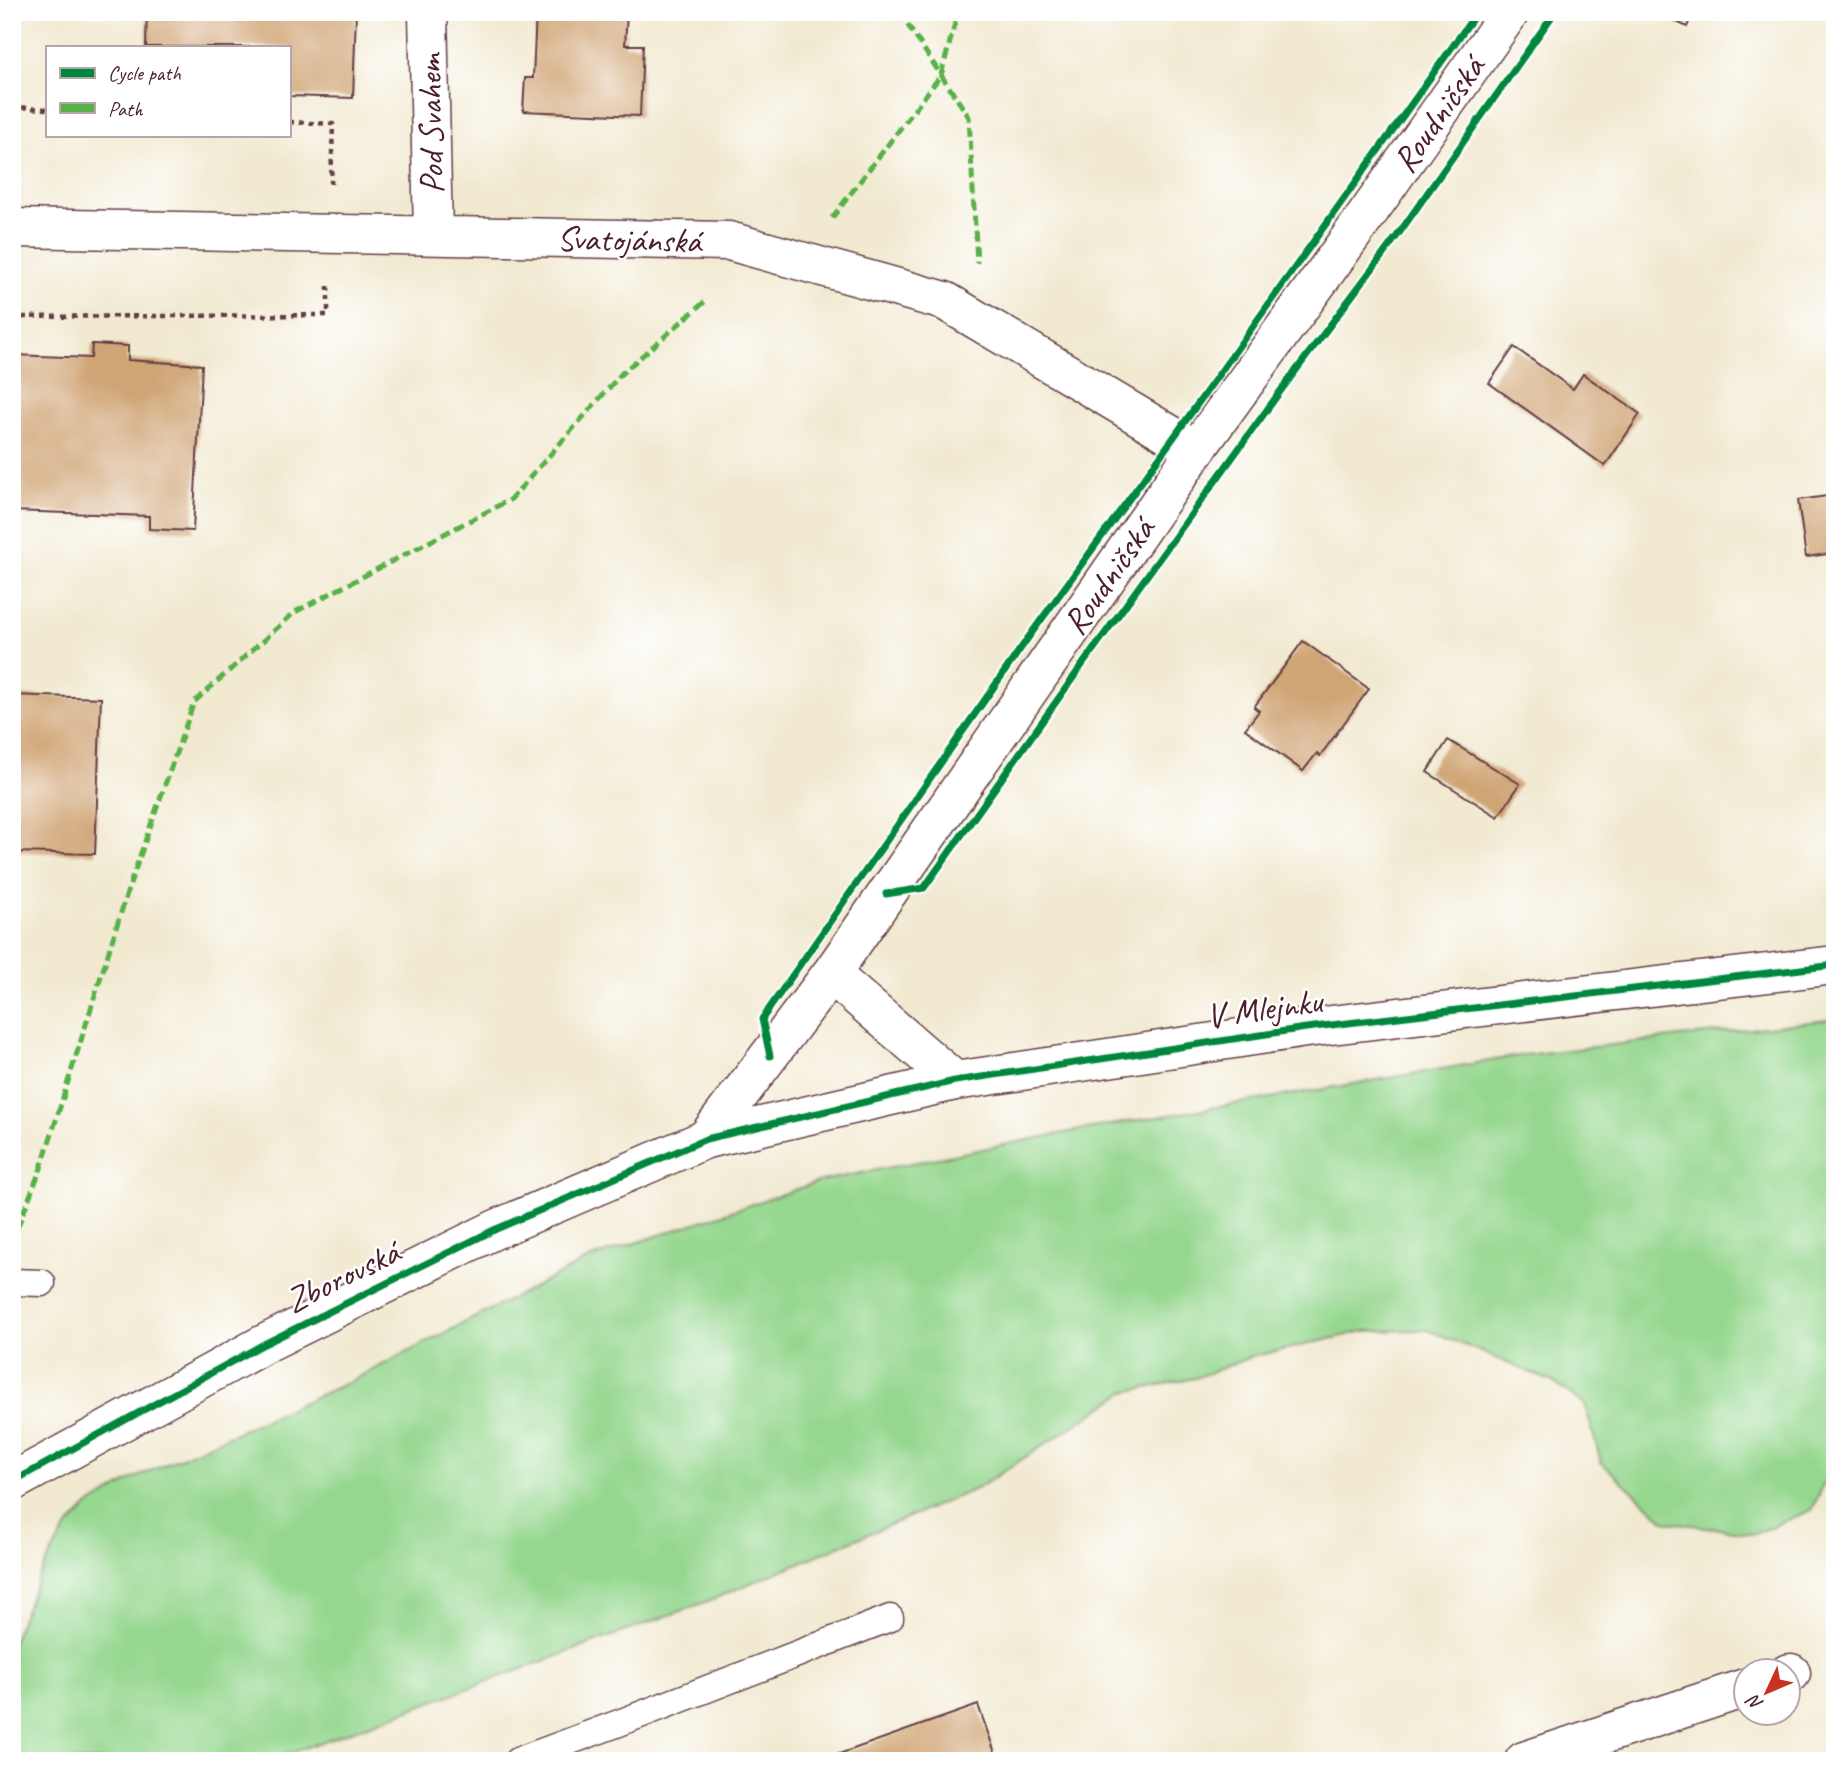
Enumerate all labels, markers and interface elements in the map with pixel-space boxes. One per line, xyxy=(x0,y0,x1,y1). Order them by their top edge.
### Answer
street label: Roudničská xyxy=(1382,44,1497,181)
legend xyxy=(46,46,290,136)
street label: Pod Svahem xyxy=(407,51,454,194)
text: Cycle path xyxy=(108,60,181,86)
text: Path xyxy=(108,96,144,122)
street label: Svatojánská xyxy=(557,216,705,263)
street label: Roudničská xyxy=(1052,506,1167,643)
street label: V Mlejnku xyxy=(1203,978,1327,1039)
street label: Zborovská xyxy=(278,1228,410,1323)
north arrow xyxy=(1731,1658,1801,1728)
text: N xyxy=(1741,1688,1768,1716)

